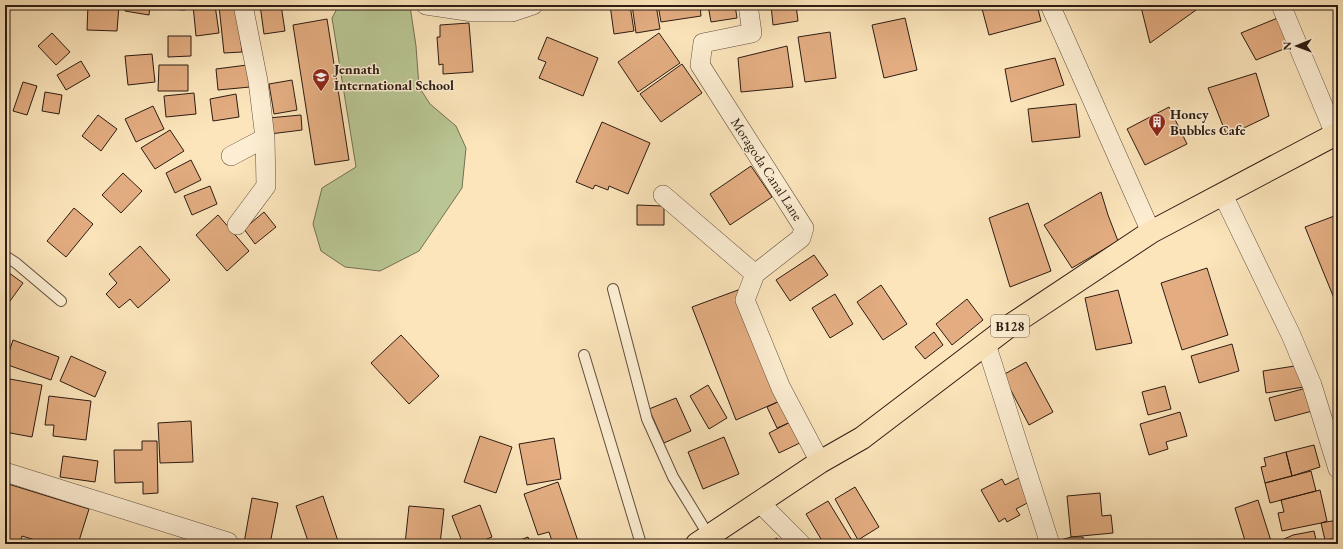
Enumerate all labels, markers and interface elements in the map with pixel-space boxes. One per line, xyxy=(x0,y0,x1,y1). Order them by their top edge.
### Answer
north arrow xyxy=(1277,26,1317,66)
text: N xyxy=(1280,42,1294,51)
place label: Jennath International School xyxy=(332,60,454,94)
school or university icon: Jennath International School xyxy=(311,67,331,92)
place label: Honey Bubbles Cafe xyxy=(1170,105,1246,139)
building icon: Honey Bubbles Cafe xyxy=(1147,112,1167,137)
street label: Moragoda Canal Lane xyxy=(727,114,807,224)
road number: B128 xyxy=(991,315,1029,337)

